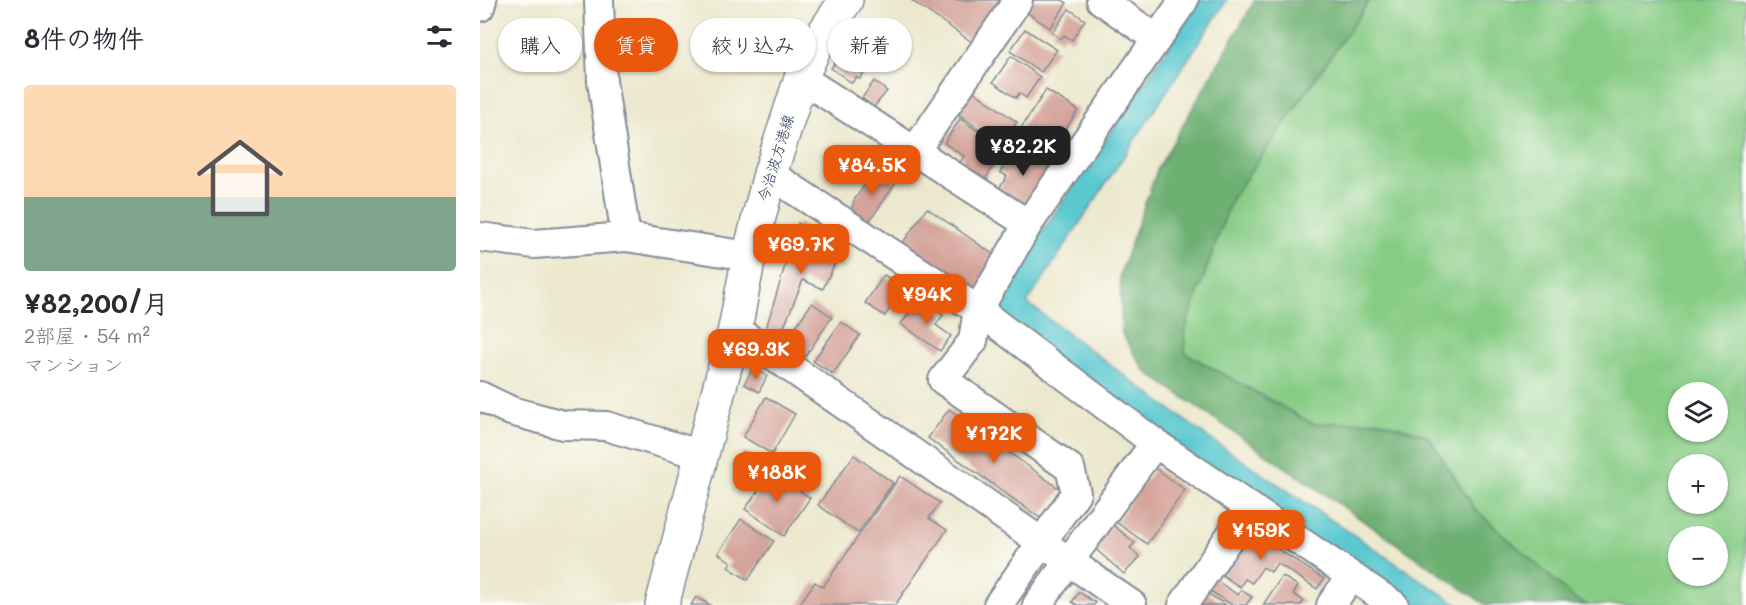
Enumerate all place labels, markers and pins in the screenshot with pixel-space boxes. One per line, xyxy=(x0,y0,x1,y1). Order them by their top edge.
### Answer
pin: ¥82.2K xyxy=(974,126,1072,177)
pin: ¥84.5K xyxy=(823,145,921,196)
pin: ¥69.7K xyxy=(752,224,850,275)
pin: ¥94K xyxy=(891,274,963,325)
pin: ¥69.3K xyxy=(707,329,805,380)
pin: ¥172K xyxy=(952,413,1036,464)
pin: ¥188K xyxy=(735,452,819,503)
pin: ¥159K xyxy=(1219,510,1303,561)

